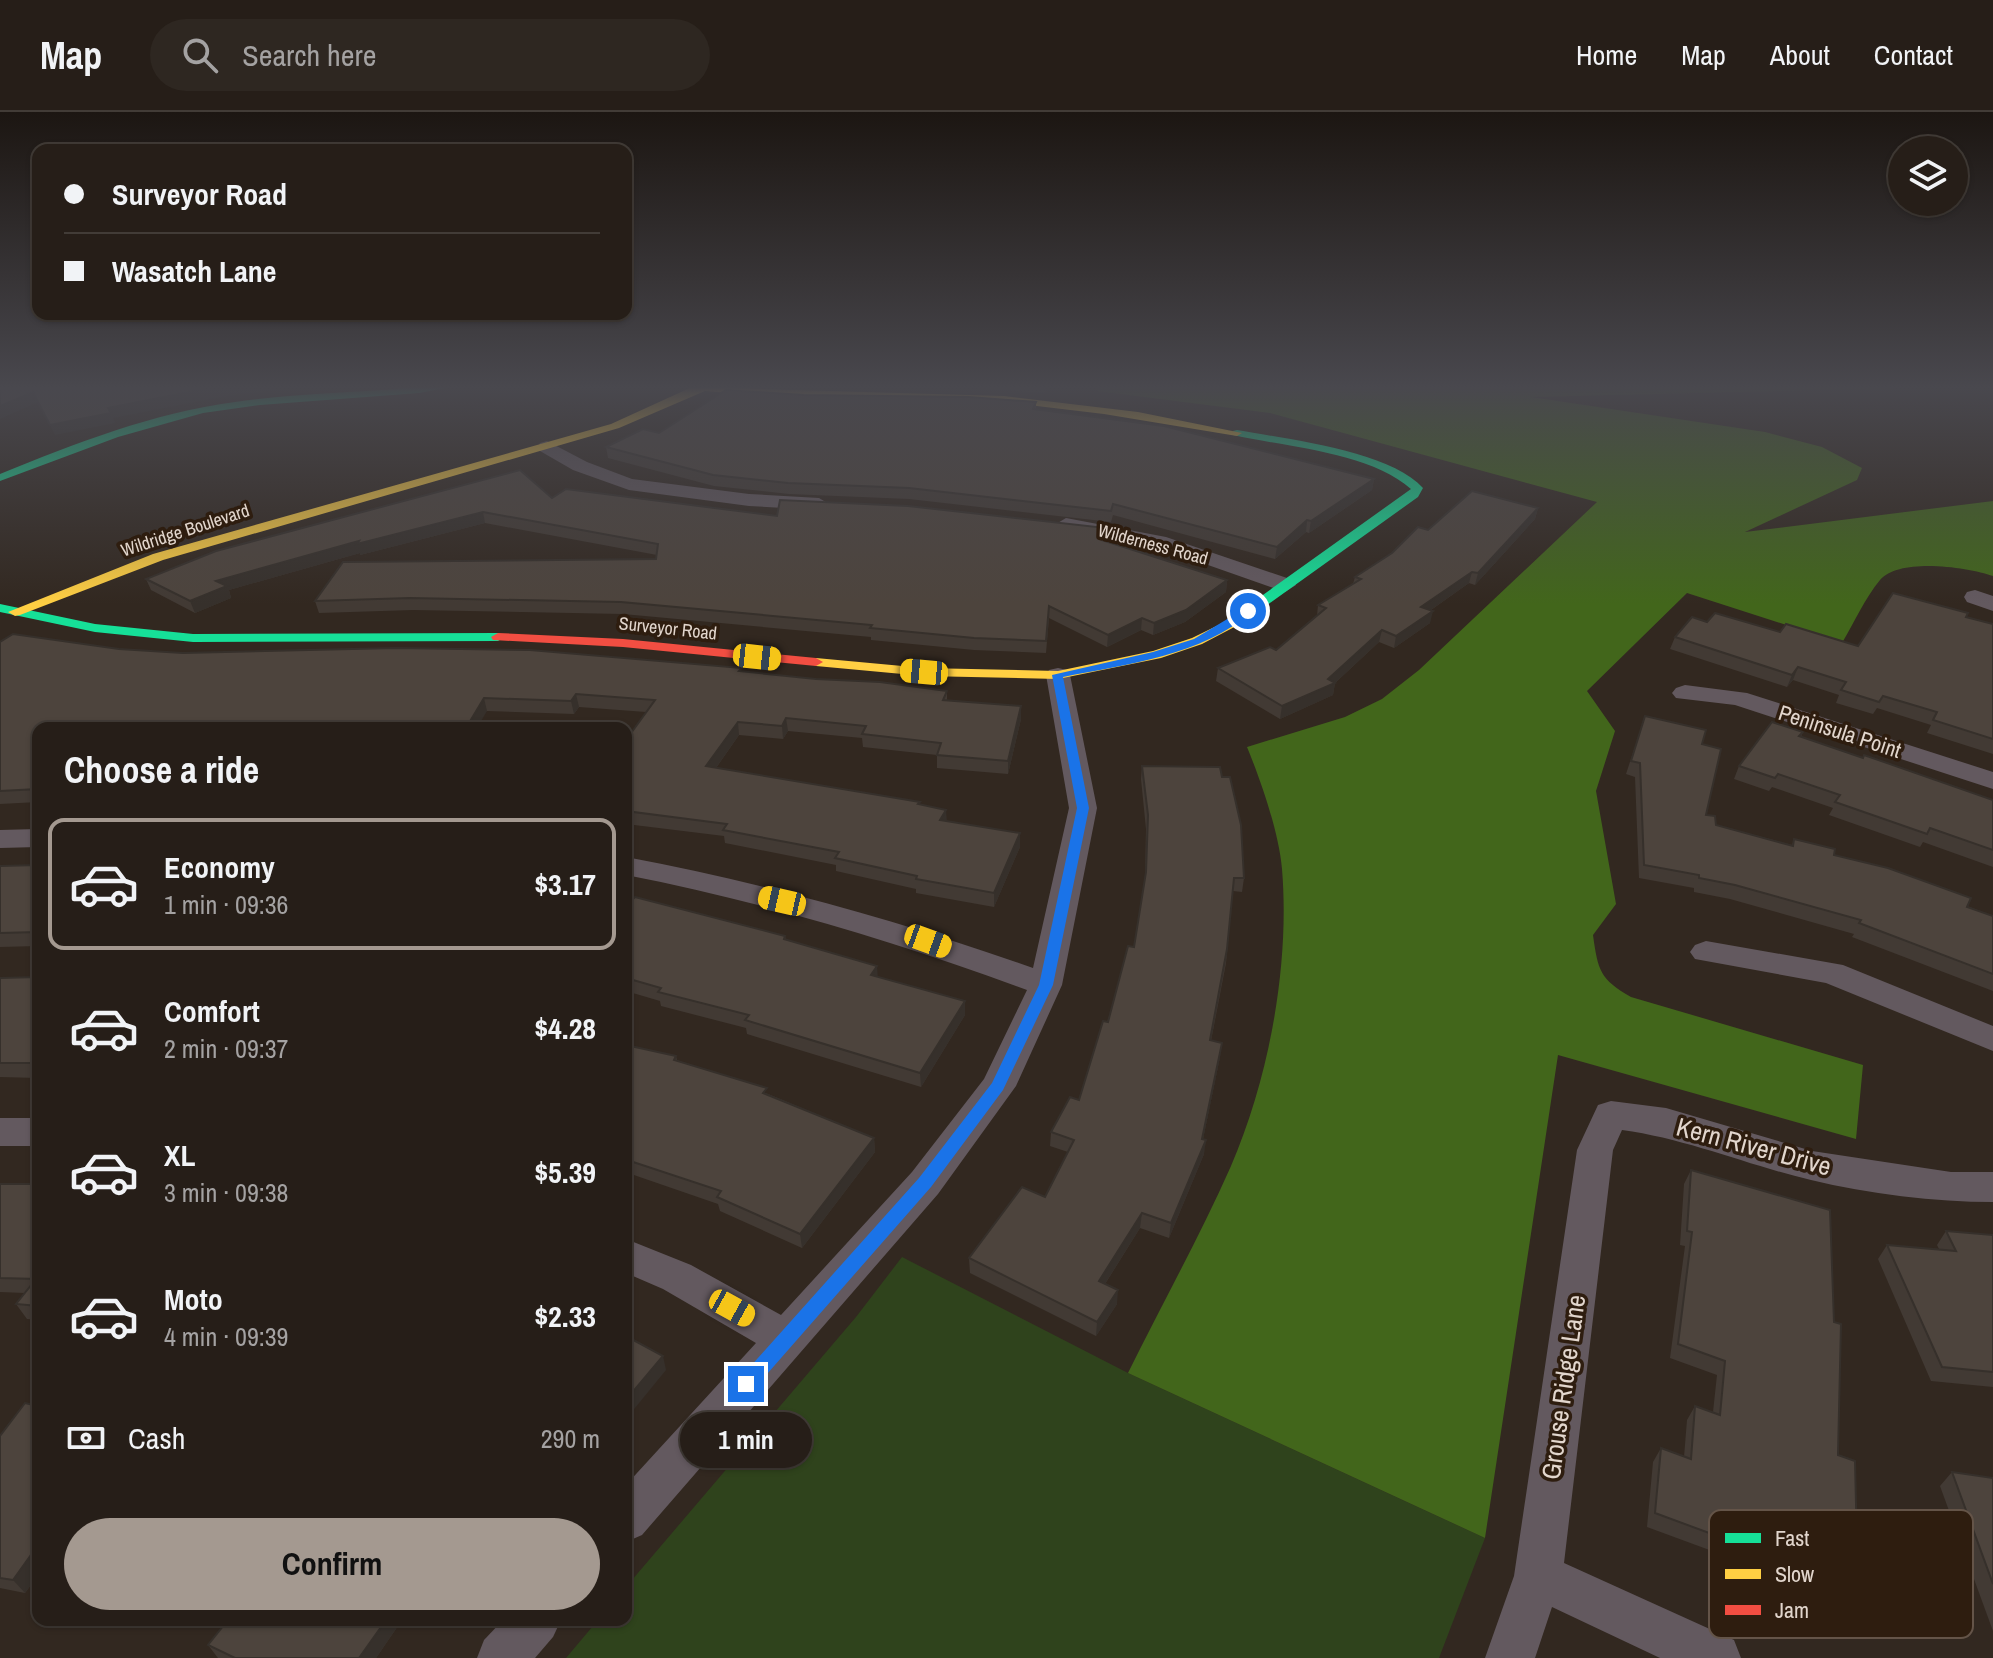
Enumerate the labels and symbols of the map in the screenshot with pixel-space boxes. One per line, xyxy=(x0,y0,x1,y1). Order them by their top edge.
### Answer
street label: Wildridge Boulevard xyxy=(118,497,252,563)
street label: Wilderness Road xyxy=(1095,517,1211,571)
route start xyxy=(1230,593,1266,629)
street label: Surveyor Road xyxy=(618,610,718,646)
car xyxy=(732,643,782,671)
car xyxy=(899,658,949,686)
street label: Peninsula Point xyxy=(1775,697,1905,765)
car xyxy=(756,884,808,918)
car xyxy=(901,922,955,960)
street label: Kern River Drive xyxy=(1673,1109,1835,1183)
car xyxy=(705,1286,759,1330)
street label: Grouse Ridge Lane xyxy=(1533,1292,1593,1482)
route end xyxy=(728,1366,764,1402)
callout: 1 min xyxy=(680,1412,812,1468)
legend xyxy=(1709,1510,1973,1638)
text: Fast xyxy=(1775,1523,1809,1553)
text: Slow xyxy=(1775,1559,1814,1589)
text: Jam xyxy=(1775,1595,1809,1625)

